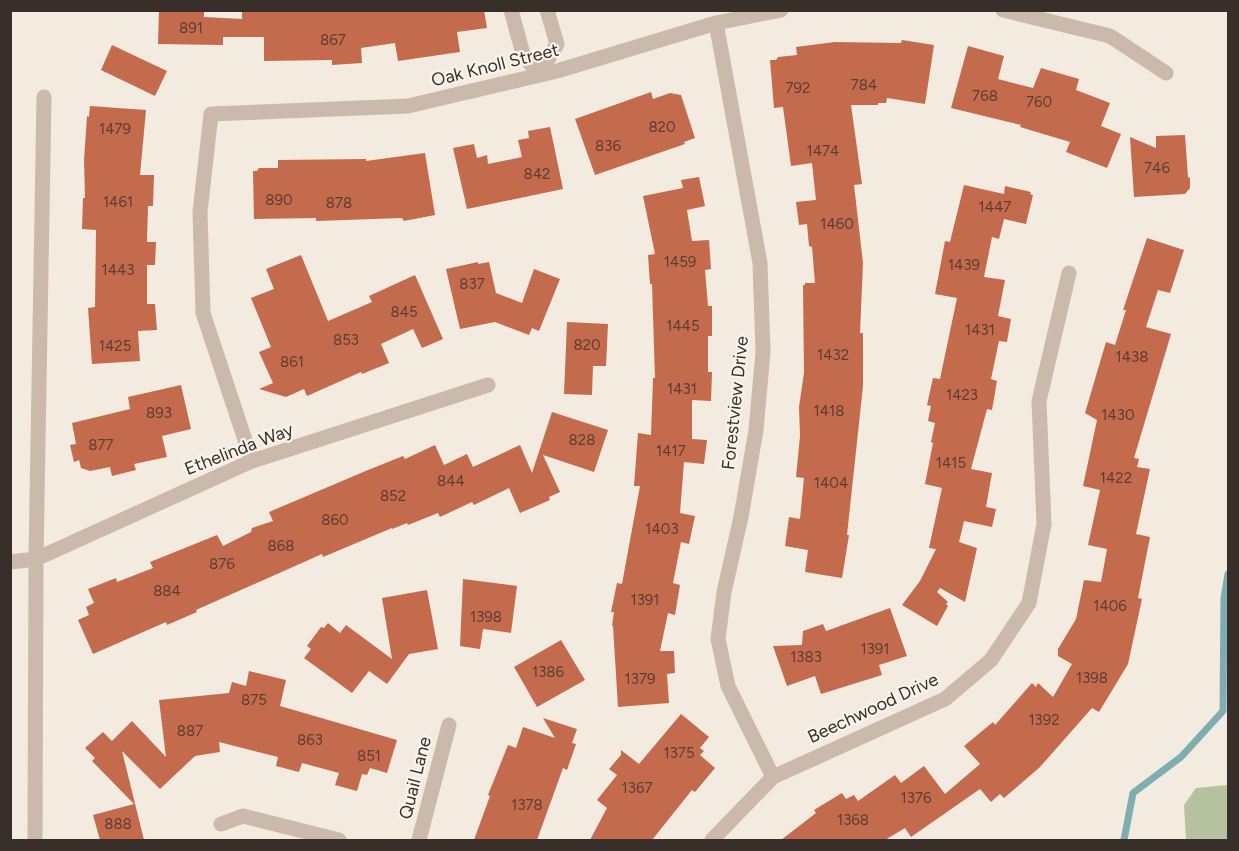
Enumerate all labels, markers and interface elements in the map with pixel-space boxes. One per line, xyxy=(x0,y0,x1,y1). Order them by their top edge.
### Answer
house number: 891 xyxy=(179,19,203,37)
house number: 867 xyxy=(320,31,346,49)
street label: Oak Knoll Street xyxy=(429,38,561,91)
house number: 784 xyxy=(851,76,877,94)
house number: 792 xyxy=(786,79,810,97)
house number: 768 xyxy=(972,87,998,105)
house number: 760 xyxy=(1026,93,1052,111)
house number: 820 xyxy=(648,118,676,136)
house number: 1479 xyxy=(99,120,131,138)
house number: 836 xyxy=(595,137,621,155)
house number: 1474 xyxy=(807,142,839,160)
house number: 746 xyxy=(1144,159,1170,177)
house number: 842 xyxy=(524,165,550,183)
house number: 890 xyxy=(265,191,293,209)
house number: 1461 xyxy=(103,193,133,211)
house number: 878 xyxy=(326,194,352,212)
house number: 1447 xyxy=(979,198,1011,216)
house number: 1460 xyxy=(820,215,854,233)
house number: 1459 xyxy=(664,253,696,271)
house number: 1439 xyxy=(948,256,980,274)
house number: 1443 xyxy=(102,261,135,279)
house number: 837 xyxy=(459,275,485,293)
house number: 845 xyxy=(390,303,418,321)
house number: 1445 xyxy=(666,317,700,335)
house number: 1431 xyxy=(965,321,995,339)
house number: 853 xyxy=(333,331,359,349)
street label: Forestview Drive xyxy=(717,335,753,471)
house number: 820 xyxy=(573,336,601,354)
house number: 1425 xyxy=(99,337,131,355)
house number: 1432 xyxy=(817,346,849,364)
house number: 1438 xyxy=(1116,348,1148,366)
house number: 861 xyxy=(280,353,304,371)
house number: 1431 xyxy=(667,380,697,398)
house number: 1423 xyxy=(946,386,978,404)
house number: 1418 xyxy=(814,402,844,420)
house number: 893 xyxy=(146,404,172,422)
house number: 1430 xyxy=(1101,406,1135,424)
street label: Ethelinda Way xyxy=(181,418,297,480)
house number: 828 xyxy=(569,431,595,449)
house number: 877 xyxy=(88,436,114,454)
house number: 1417 xyxy=(656,442,686,460)
house number: 1415 xyxy=(936,454,966,472)
house number: 1422 xyxy=(1100,469,1132,487)
house number: 844 xyxy=(437,472,465,490)
house number: 1404 xyxy=(814,474,848,492)
house number: 852 xyxy=(380,487,406,505)
house number: 860 xyxy=(321,511,349,529)
house number: 1403 xyxy=(645,520,679,538)
house number: 868 xyxy=(268,537,294,555)
house number: 876 xyxy=(209,555,235,573)
house number: 884 xyxy=(153,582,181,600)
house number: 1391 xyxy=(630,591,660,609)
house number: 1406 xyxy=(1093,597,1127,615)
house number: 1398 xyxy=(470,608,502,626)
house number: 1391 xyxy=(860,640,890,658)
house number: 1383 xyxy=(790,648,822,666)
house number: 1386 xyxy=(532,663,565,681)
street label: Beechwood Drive xyxy=(804,668,942,748)
house number: 1398 xyxy=(1076,669,1108,687)
house number: 1379 xyxy=(625,670,655,688)
house number: 875 xyxy=(241,691,267,709)
house number: 1392 xyxy=(1028,711,1060,729)
house number: 887 xyxy=(177,722,203,740)
house number: 863 xyxy=(297,731,323,749)
street label: Quail Lane xyxy=(394,734,436,822)
house number: 1375 xyxy=(663,744,695,762)
house number: 851 xyxy=(357,747,381,765)
house number: 1367 xyxy=(622,779,652,797)
house number: 1376 xyxy=(901,789,932,807)
house number: 1378 xyxy=(511,796,543,814)
house number: 1368 xyxy=(837,811,869,829)
house number: 888 xyxy=(104,815,132,833)

